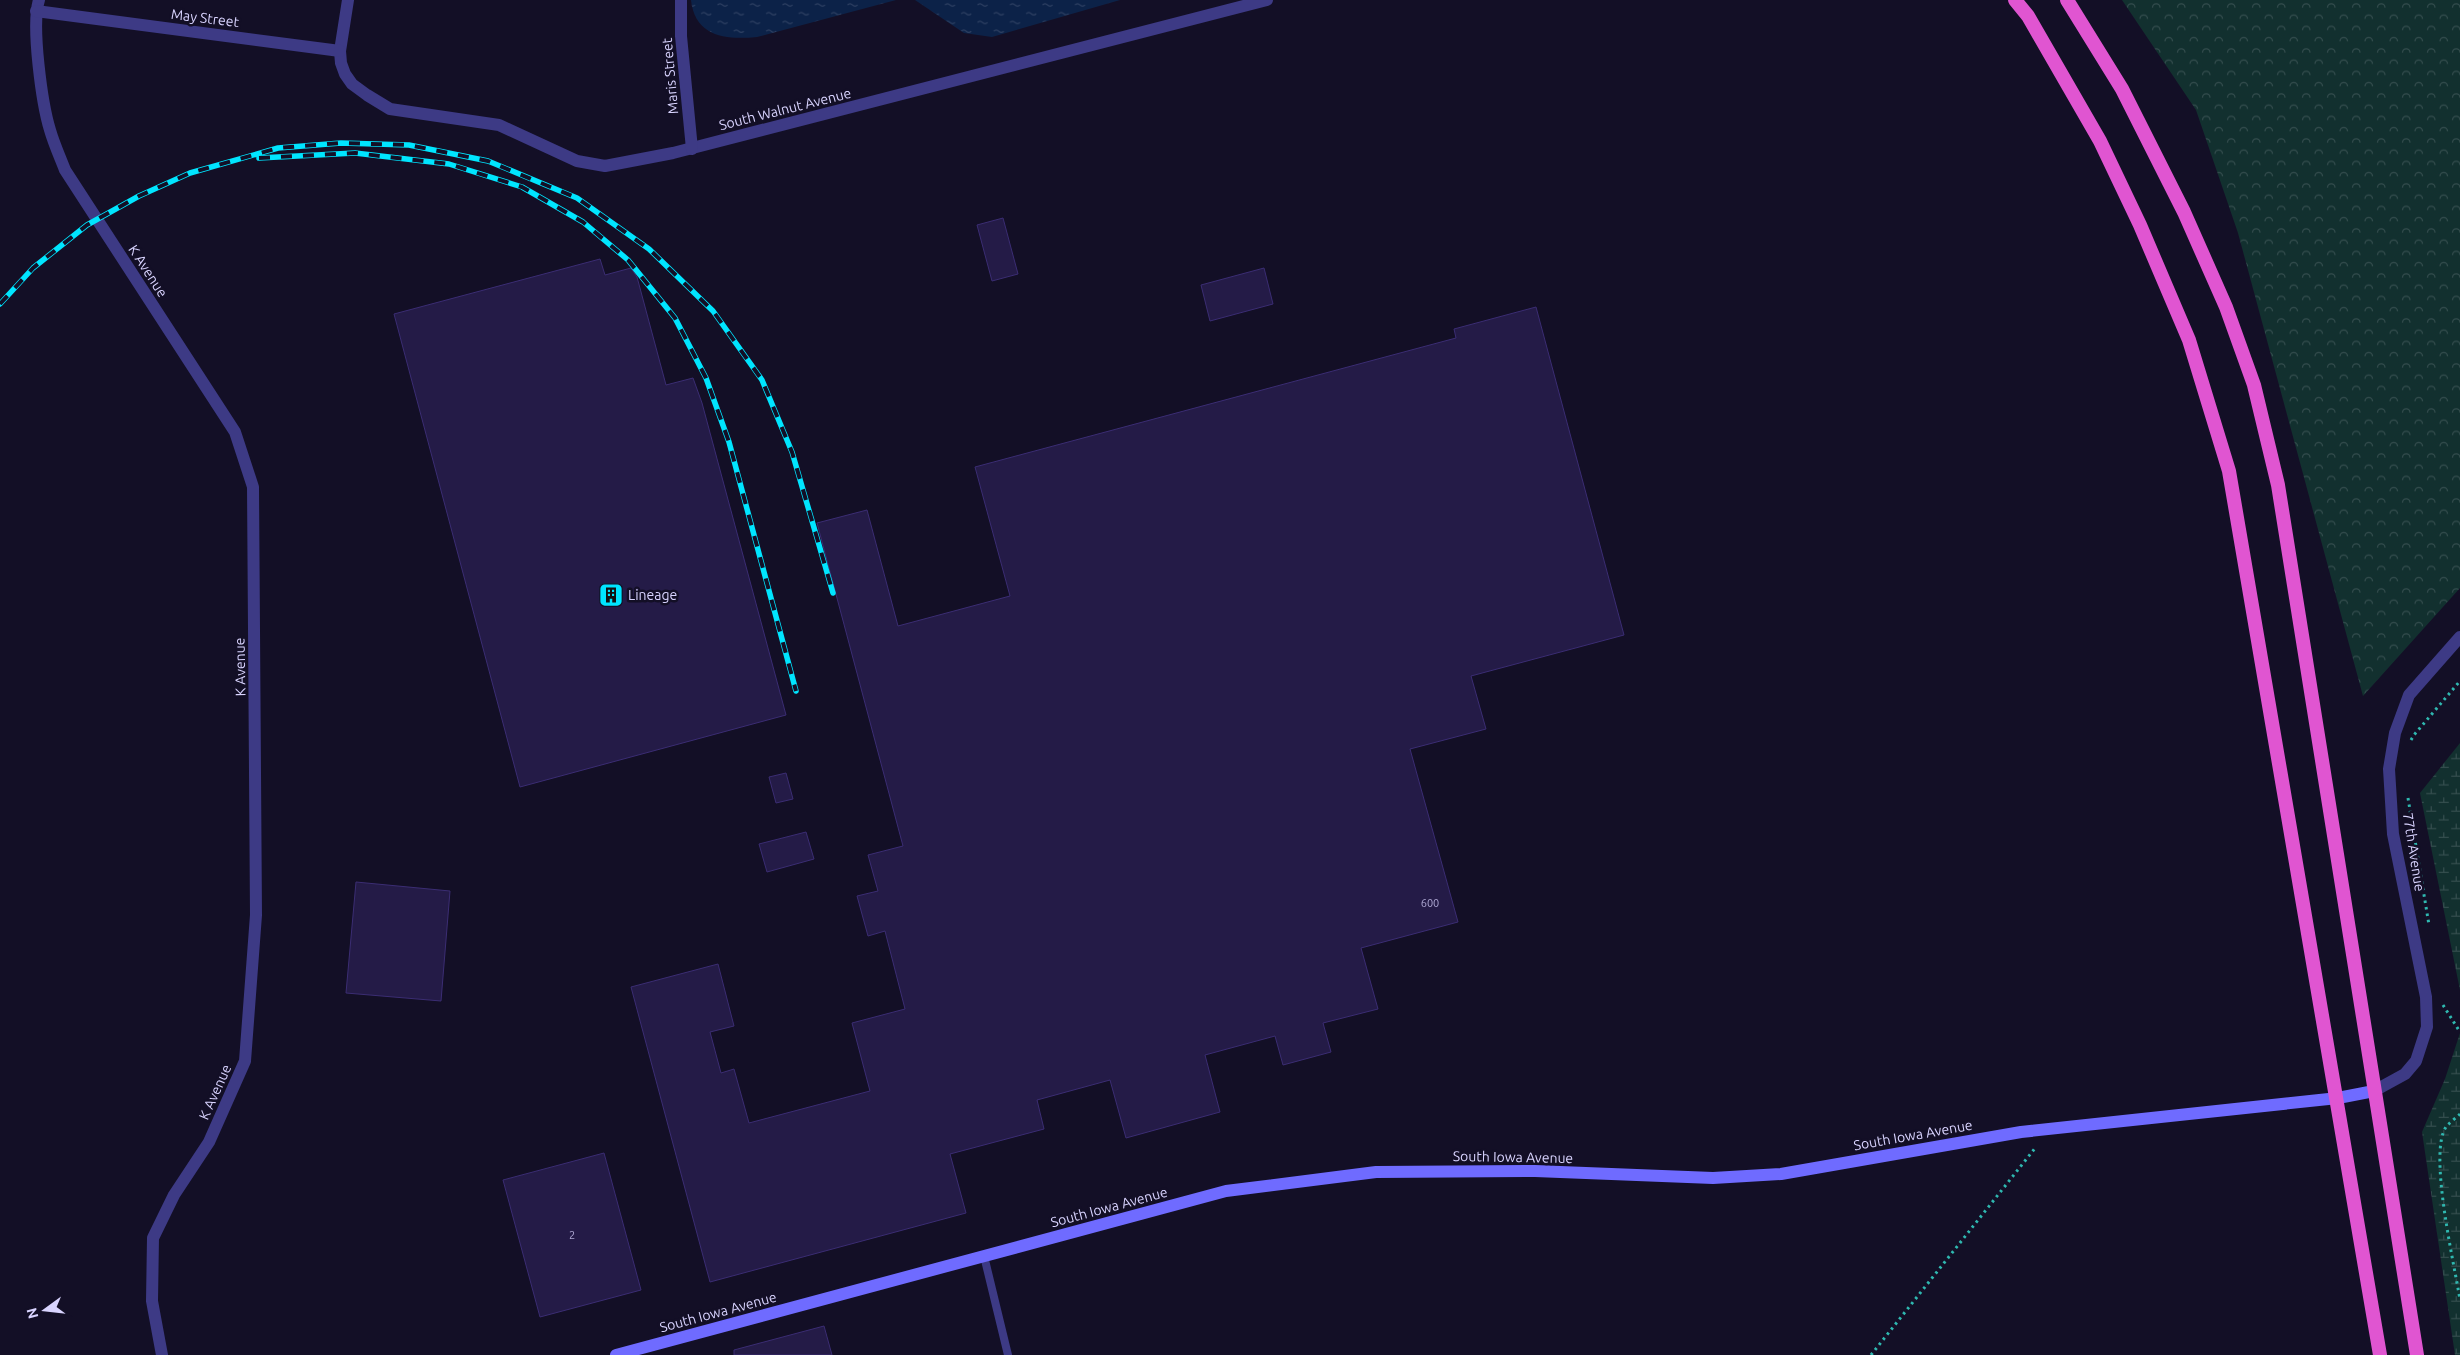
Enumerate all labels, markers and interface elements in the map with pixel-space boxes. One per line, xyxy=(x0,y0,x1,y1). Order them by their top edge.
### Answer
street label: May Street xyxy=(170,6,240,30)
street label: Maris Street xyxy=(659,37,681,115)
street label: South Walnut Avenue xyxy=(717,85,853,133)
street label: K Avenue xyxy=(125,242,171,300)
building icon: Lineage xyxy=(598,582,624,608)
place label: Lineage xyxy=(628,587,677,603)
street label: K Avenue xyxy=(231,637,249,697)
street label: 77th Avenue xyxy=(2400,811,2428,893)
house number: 600 xyxy=(1421,897,1439,909)
street label: K Avenue xyxy=(196,1062,234,1122)
street label: South Iowa Avenue xyxy=(1852,1117,1974,1153)
street label: South Iowa Avenue xyxy=(1453,1148,1573,1166)
street label: South Iowa Avenue xyxy=(1049,1184,1169,1230)
house number: 2 xyxy=(569,1229,575,1241)
north arrow xyxy=(20,1285,70,1335)
street label: South Iowa Avenue xyxy=(658,1289,778,1335)
text: N xyxy=(23,1306,42,1320)

